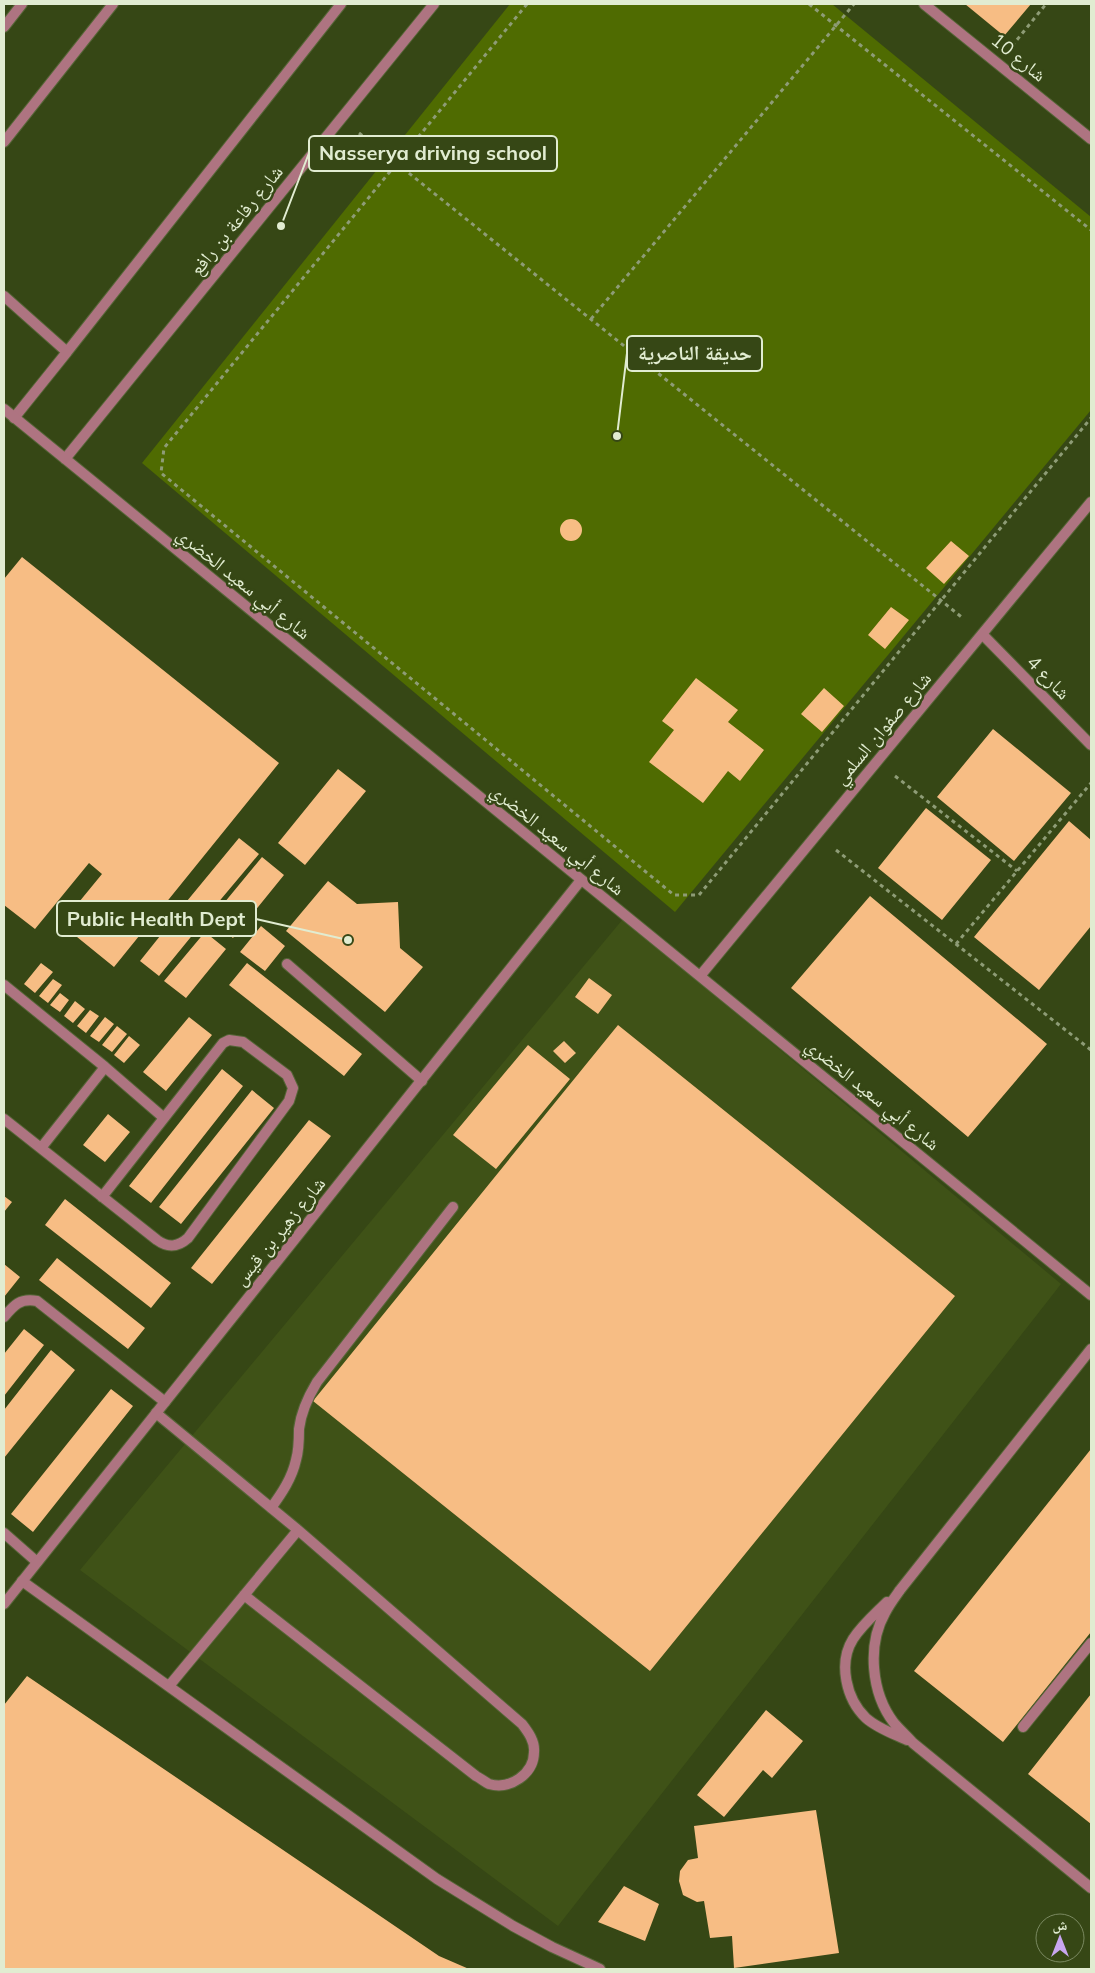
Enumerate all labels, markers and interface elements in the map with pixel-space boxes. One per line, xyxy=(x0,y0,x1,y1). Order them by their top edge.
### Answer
street label: شارع 10 xyxy=(987,28,1051,86)
callout: Nasserya driving school xyxy=(309,136,557,171)
text: Nasserya driving school xyxy=(319,140,547,165)
street label: شارع رفاعة بن رافع xyxy=(184,160,288,280)
callout: حديقة الناصرية xyxy=(627,336,762,371)
text: حديقة الناصرية xyxy=(638,340,752,365)
street label: شارع أبي سعيد الخضري xyxy=(170,522,316,647)
street label: شارع 4 xyxy=(1022,650,1076,704)
street label: شارع صفوان السلمي xyxy=(828,667,939,792)
street label: شارع أبي سعيد الخضري xyxy=(484,778,630,903)
callout: Public Health Dept xyxy=(57,901,256,936)
text: Public Health Dept xyxy=(67,906,246,931)
street label: شارع أبي سعيد الخضري xyxy=(799,1033,945,1158)
street label: شارع زهير بن قيس xyxy=(228,1172,330,1290)
north arrow xyxy=(1035,1913,1085,1963)
text: ش xyxy=(1053,1916,1068,1934)

